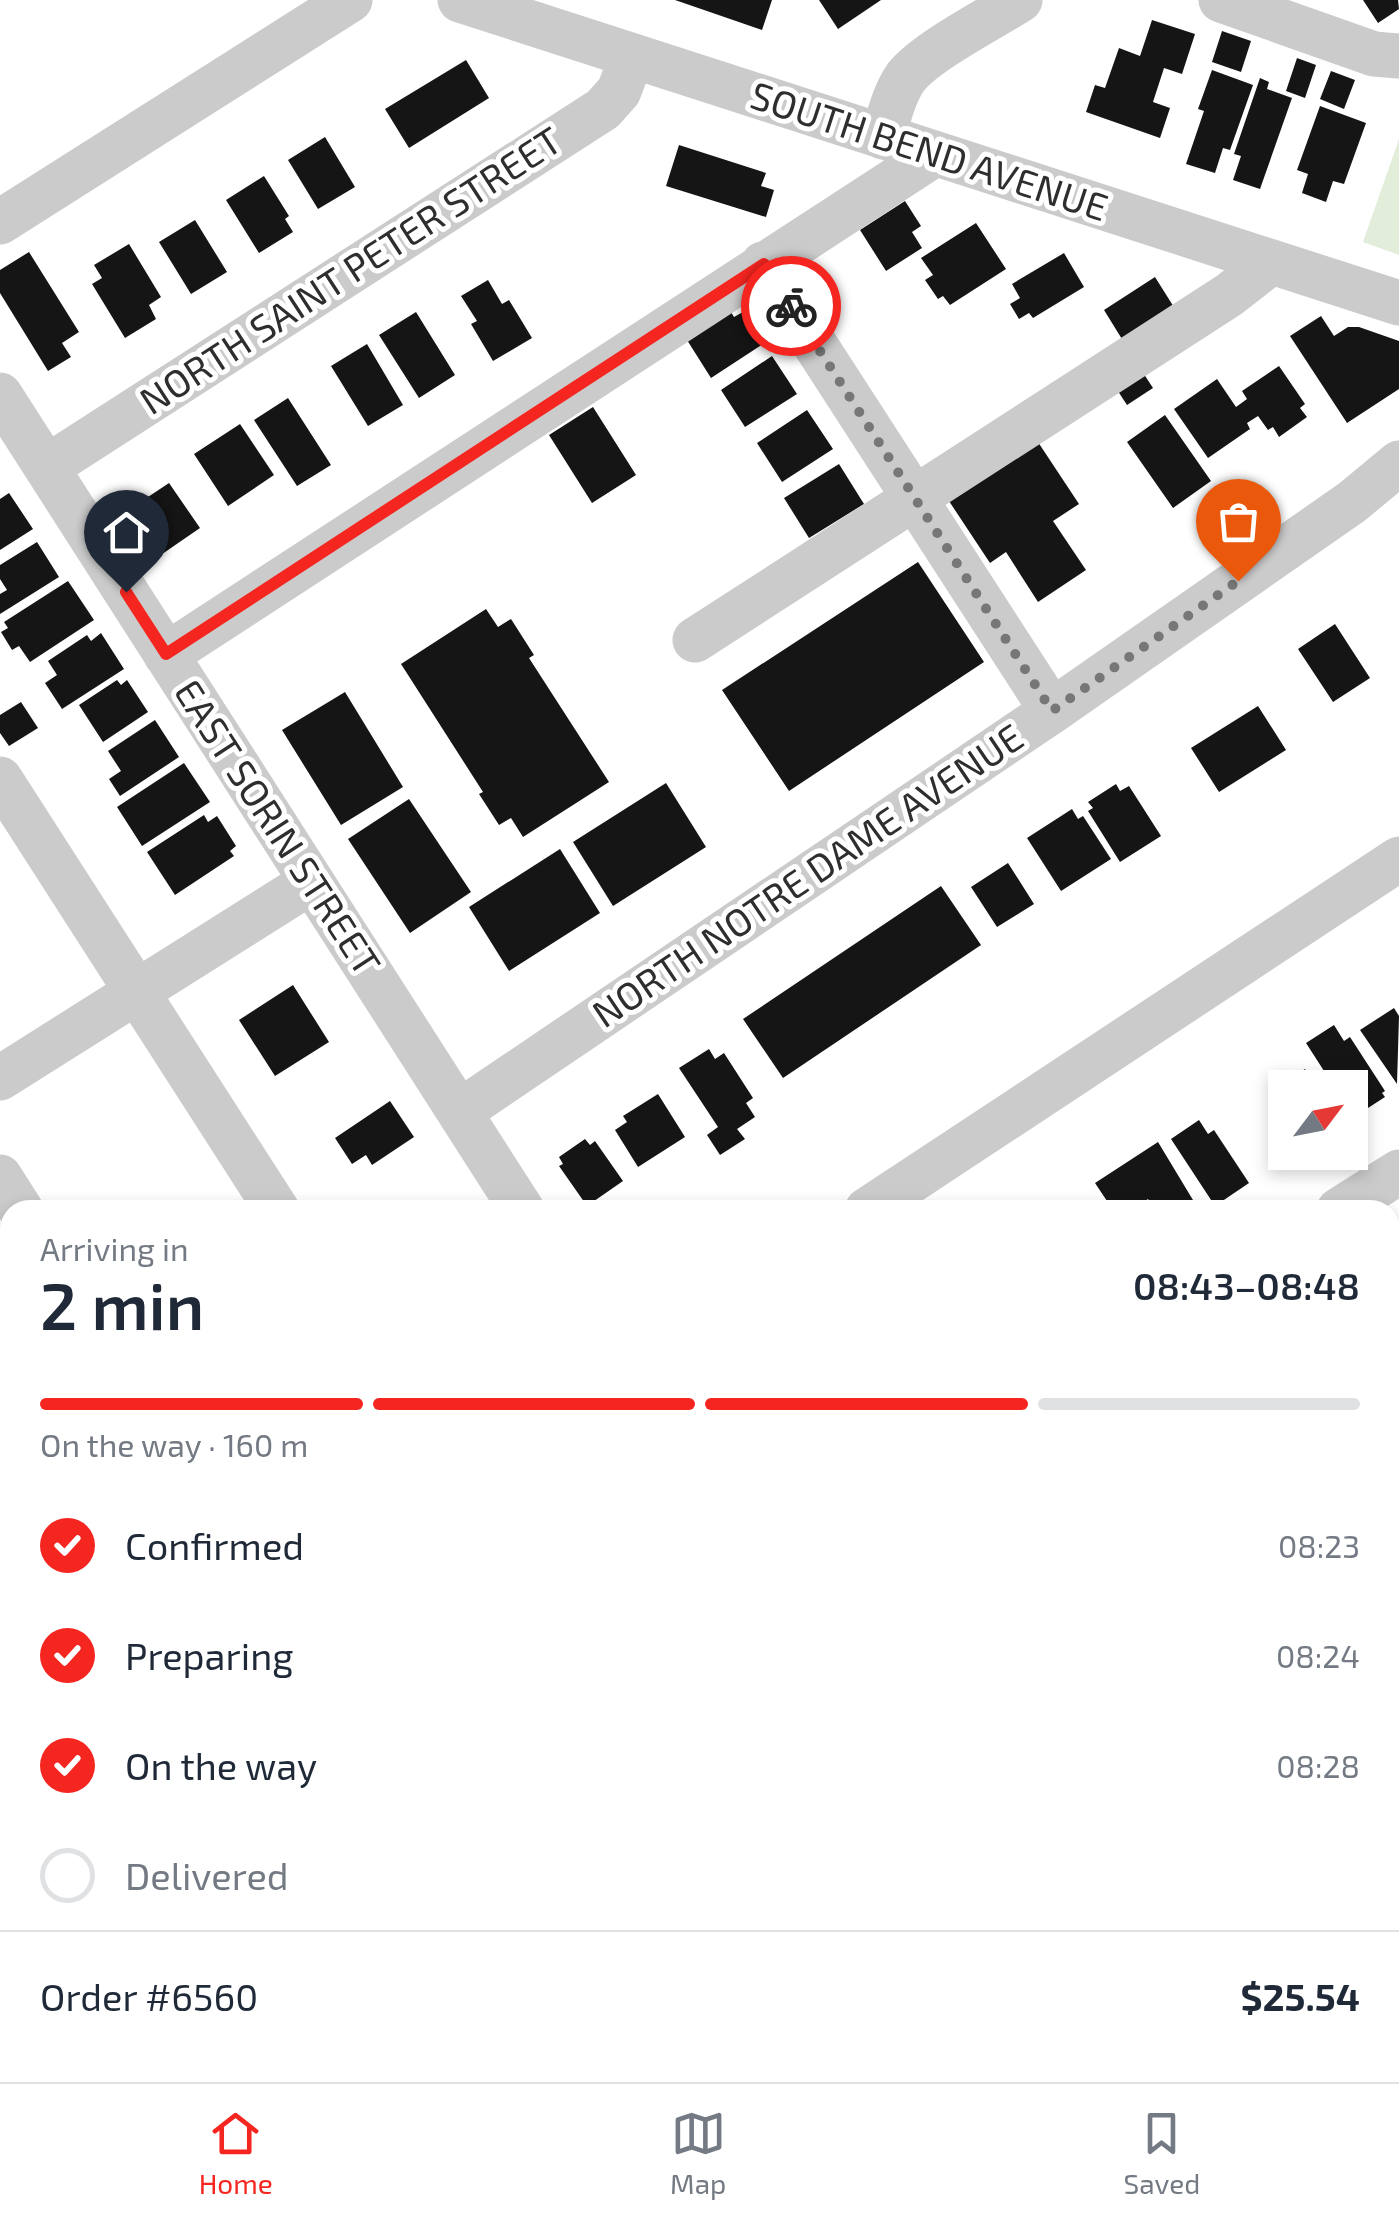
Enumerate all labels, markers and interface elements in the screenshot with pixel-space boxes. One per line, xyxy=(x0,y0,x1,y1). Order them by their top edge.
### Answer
street label: SOUTH BEND AVENUE xyxy=(745,71,1114,230)
street label: NORTH SAINT PETER STREET xyxy=(131,116,569,423)
courier xyxy=(741,256,841,356)
icon: bike xyxy=(764,279,819,334)
pin xyxy=(1196,479,1281,582)
pin xyxy=(84,490,169,593)
icon: bag xyxy=(1211,494,1266,549)
icon: home xyxy=(99,505,154,560)
street label: EAST SORIN STREET xyxy=(166,671,391,983)
street label: NORTH NOTRE DAME AVENUE xyxy=(583,713,1031,1036)
north arrow xyxy=(1268,1070,1368,1170)
map controls xyxy=(1268,1070,1368,1170)
text: Arriving in xyxy=(40,1229,189,1267)
text: 08:43–08:48 xyxy=(1133,1262,1360,1308)
text: 2 min xyxy=(40,1265,204,1343)
text: On the way · 160 m xyxy=(40,1425,308,1463)
icon: check xyxy=(40,1518,95,1573)
text: Confirmed xyxy=(125,1522,304,1568)
text: 08:23 xyxy=(1278,1526,1360,1564)
icon: check xyxy=(40,1628,95,1683)
text: Preparing xyxy=(125,1632,293,1678)
text: 08:24 xyxy=(1276,1636,1360,1674)
icon: check xyxy=(40,1738,95,1793)
text: On the way xyxy=(125,1742,317,1788)
text: 08:28 xyxy=(1276,1746,1360,1784)
text: Delivered xyxy=(125,1852,289,1898)
text: Order #6560 xyxy=(40,1973,258,2019)
text: $25.54 xyxy=(1240,1973,1360,2019)
tab: Home xyxy=(199,2106,273,2200)
tab: Map xyxy=(670,2106,726,2200)
tab: Saved xyxy=(1124,2106,1200,2200)

